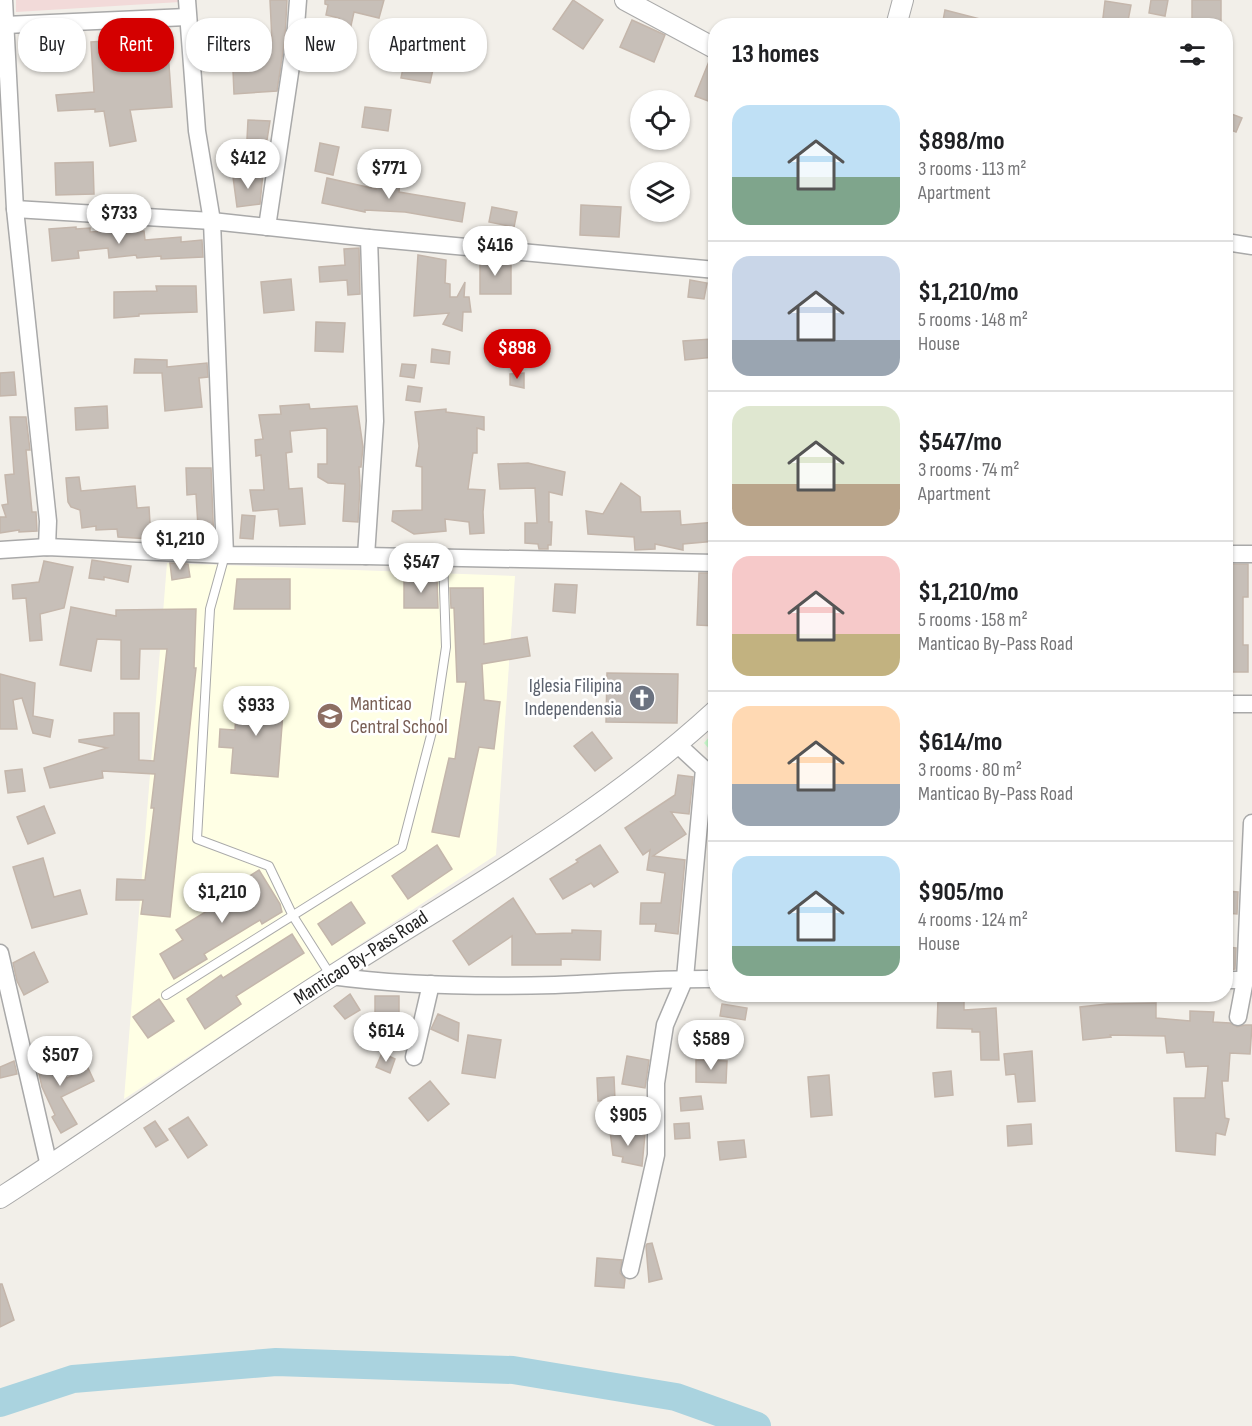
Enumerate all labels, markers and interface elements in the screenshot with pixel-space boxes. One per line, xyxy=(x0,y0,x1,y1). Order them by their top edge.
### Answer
chip: Buy xyxy=(18,18,86,72)
chip: Rent xyxy=(98,18,174,72)
chip: Filters xyxy=(186,18,272,72)
chip: New xyxy=(284,18,357,72)
chip: Apartment xyxy=(369,18,487,72)
icon: filters xyxy=(1176,38,1209,71)
text: 13 homes xyxy=(732,39,819,70)
map controls xyxy=(630,90,690,222)
button: locate xyxy=(630,90,690,150)
text: $898/mo xyxy=(918,126,1005,157)
icon: home xyxy=(780,129,852,201)
pin: $412 xyxy=(212,139,284,190)
text: $412 xyxy=(230,146,266,170)
pin: $771 xyxy=(353,149,425,200)
text: $771 xyxy=(371,156,407,180)
text: 3 rooms · 113 m² xyxy=(918,157,1027,181)
button: layers xyxy=(630,162,690,222)
text: Apartment xyxy=(918,181,991,205)
pin: $733 xyxy=(83,194,155,245)
text: $733 xyxy=(101,201,137,225)
pin: $416 xyxy=(459,226,531,277)
text: $416 xyxy=(477,233,513,257)
text: $1,210/mo xyxy=(918,277,1019,308)
icon: home xyxy=(780,280,852,352)
text: 5 rooms · 148 m² xyxy=(918,308,1028,332)
pin: $898 xyxy=(481,329,553,380)
text: House xyxy=(918,332,960,356)
text: $898 xyxy=(498,336,536,360)
text: $547/mo xyxy=(918,427,1002,458)
icon: home xyxy=(780,430,852,502)
text: 3 rooms · 74 m² xyxy=(918,458,1020,482)
text: Apartment xyxy=(918,482,991,506)
pin: $1,210 xyxy=(131,520,229,571)
text: $1,210 xyxy=(155,527,205,551)
pin: $547 xyxy=(385,543,457,594)
text: $547 xyxy=(403,550,439,574)
text: $1,210/mo xyxy=(918,577,1019,608)
icon: home xyxy=(780,580,852,652)
text: 5 rooms · 158 m² xyxy=(918,608,1028,632)
text: Manticao By-Pass Road xyxy=(918,632,1073,656)
place label: Iglesia Filipina Independensia xyxy=(525,674,622,721)
church icon: Iglesia Filipina Independensia xyxy=(627,683,657,713)
pin: $933 xyxy=(220,686,292,737)
place label: Manticao Central School xyxy=(350,692,448,739)
text: $933 xyxy=(237,693,275,717)
school or university icon: Manticao Central School xyxy=(315,701,345,731)
text: $614/mo xyxy=(918,727,1002,758)
icon: home xyxy=(780,730,852,802)
text: 3 rooms · 80 m² xyxy=(918,758,1022,782)
text: Manticao By-Pass Road xyxy=(918,782,1073,806)
pin: $1,210 xyxy=(173,873,271,924)
text: $905/mo xyxy=(918,877,1004,908)
text: $1,210 xyxy=(197,880,247,904)
icon: home xyxy=(780,880,852,952)
street label: Manticao By-Pass Road xyxy=(289,906,433,1010)
text: 4 rooms · 124 m² xyxy=(918,908,1028,932)
text: House xyxy=(918,932,960,956)
pin: $614 xyxy=(350,1012,422,1063)
text: $614 xyxy=(368,1019,404,1043)
pin: $589 xyxy=(675,1020,747,1071)
text: $589 xyxy=(692,1027,730,1051)
pin: $507 xyxy=(24,1036,96,1087)
text: $507 xyxy=(41,1043,79,1067)
pin: $905 xyxy=(592,1096,664,1147)
text: $905 xyxy=(609,1103,647,1127)

